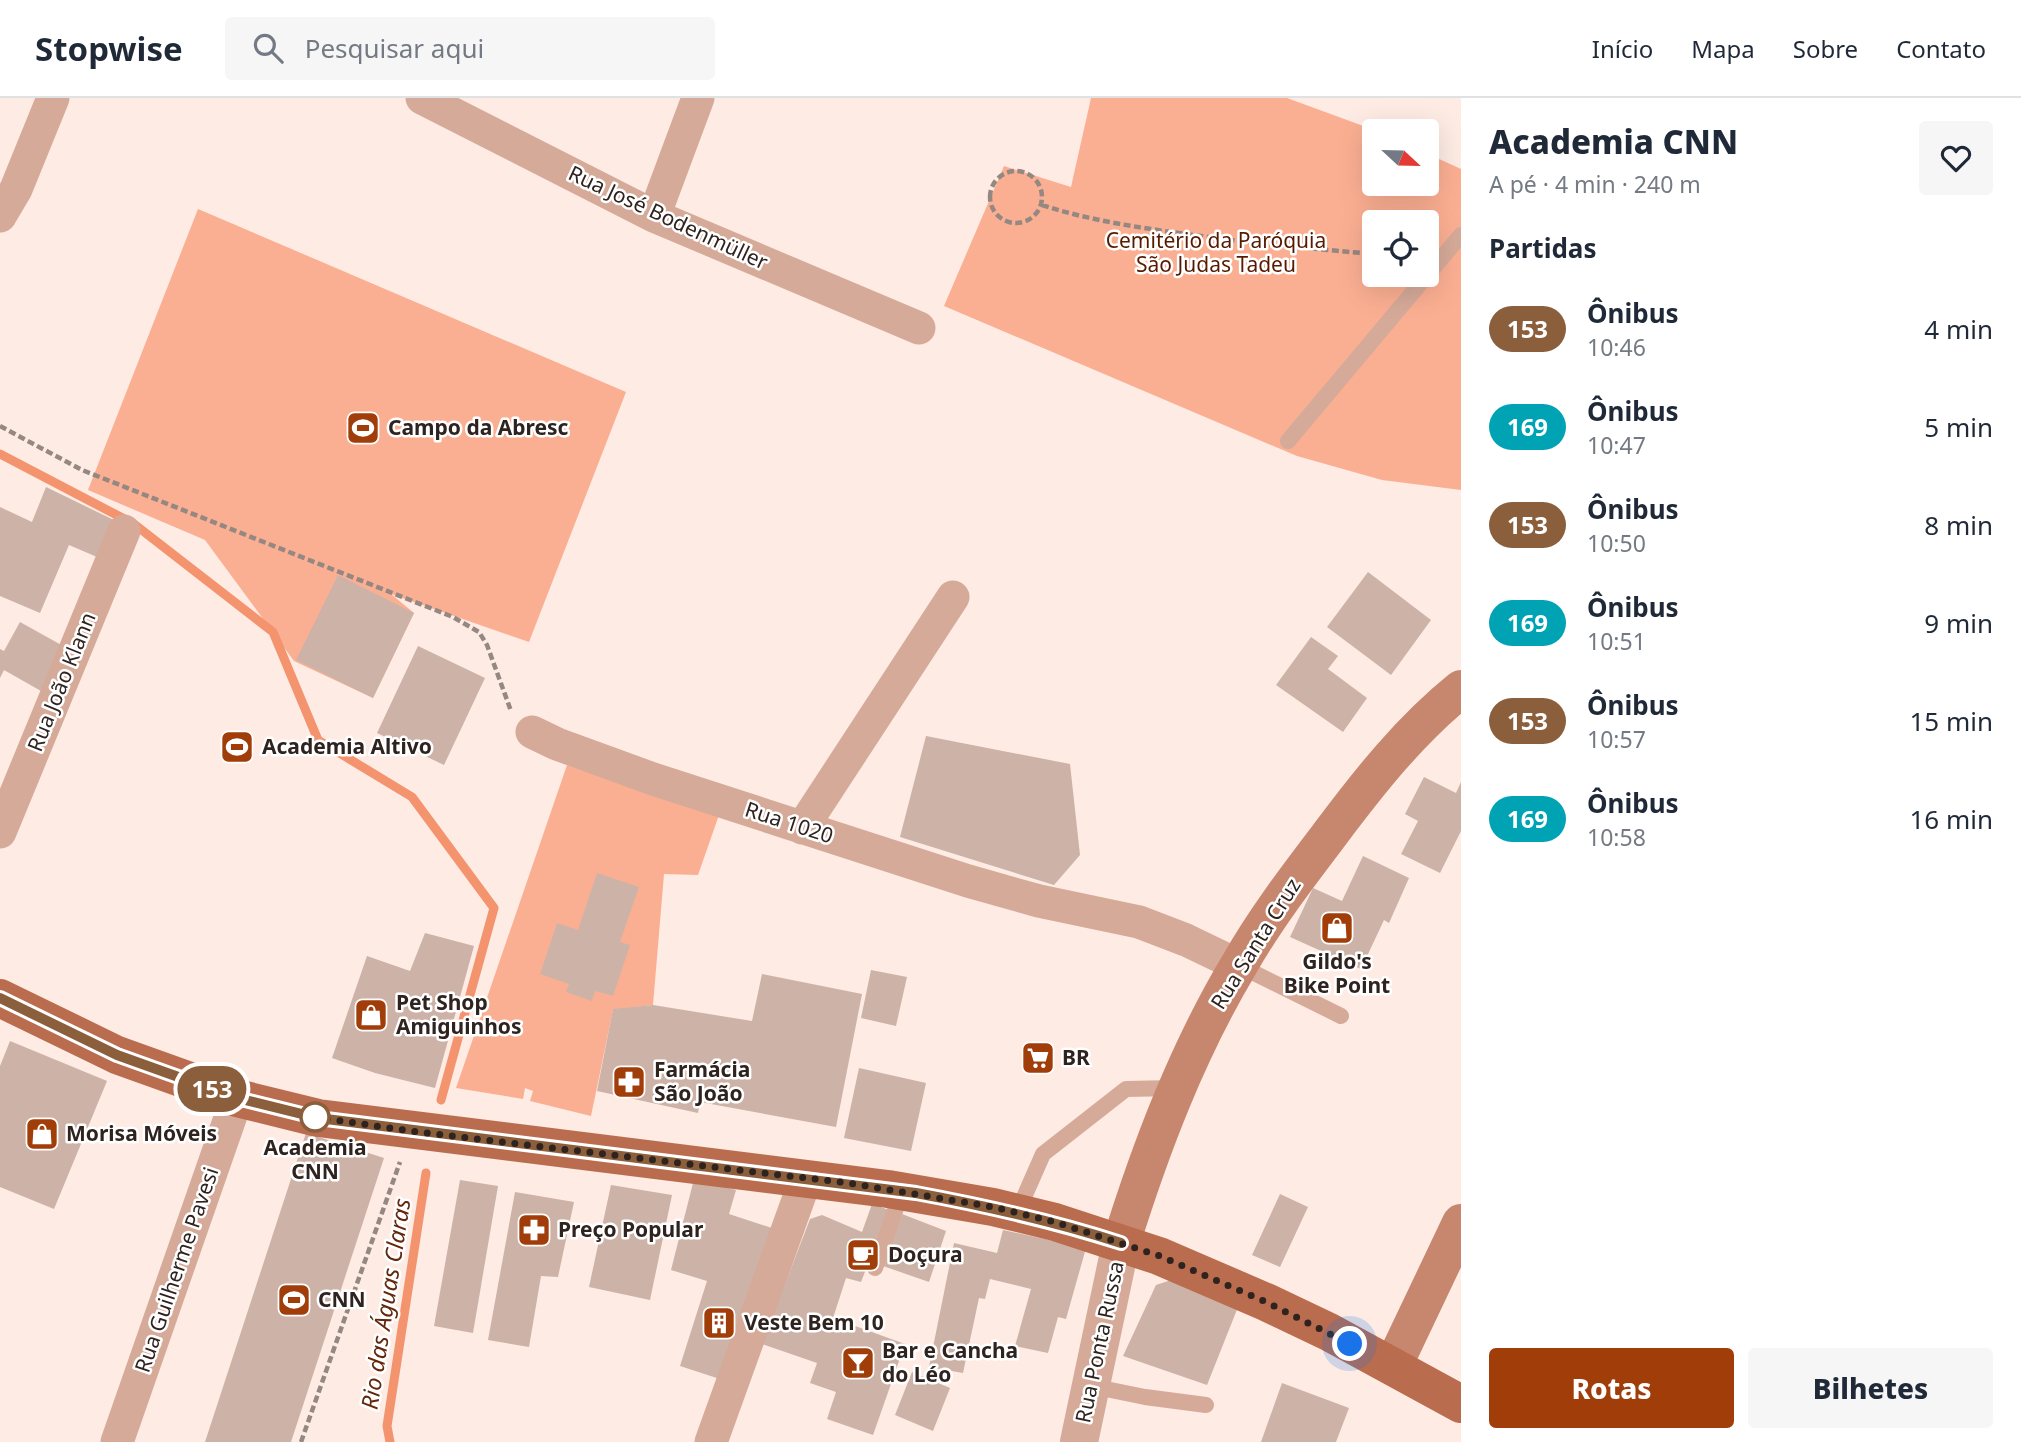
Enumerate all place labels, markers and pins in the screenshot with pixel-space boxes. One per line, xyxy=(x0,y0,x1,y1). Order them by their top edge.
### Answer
sports icon: Campo da Abresc xyxy=(344,409,382,447)
place label: Campo da Abresc xyxy=(388,413,569,441)
sports icon: Academia Altivo xyxy=(218,728,256,766)
place label: Academia Altivo xyxy=(262,732,432,760)
shop icon: Gildo's Bike Point xyxy=(1318,909,1356,947)
place label: Gildo's Bike Point xyxy=(1284,947,1390,999)
place label: Pet Shop Amiguinhos xyxy=(396,988,521,1040)
shop icon: Pet Shop Amiguinhos xyxy=(352,996,390,1034)
supermarket icon: BR xyxy=(1019,1039,1057,1077)
place label: BR xyxy=(1062,1043,1090,1071)
place label: Farmácia São João xyxy=(654,1055,750,1107)
pharmacy icon: Farmácia São João xyxy=(610,1063,648,1101)
marker: Academia CNN xyxy=(300,1102,330,1132)
shop icon: Morisa Móveis xyxy=(23,1115,61,1153)
place label: Morisa Móveis xyxy=(66,1119,217,1147)
place label: Academia CNN xyxy=(263,1133,367,1185)
pharmacy icon: Preço Popular xyxy=(515,1211,553,1249)
place label: Preço Popular xyxy=(558,1215,704,1243)
cafe icon: Doçura xyxy=(844,1236,882,1274)
place label: Doçura xyxy=(888,1240,963,1268)
sports icon: CNN xyxy=(275,1281,313,1319)
place label: CNN xyxy=(318,1285,366,1313)
building icon: Veste Bem 10 xyxy=(700,1304,738,1342)
place label: Veste Bem 10 xyxy=(744,1308,884,1336)
place label: Bar e Cancha do Léo xyxy=(882,1336,1018,1388)
bar icon: Bar e Cancha do Léo xyxy=(839,1344,877,1382)

